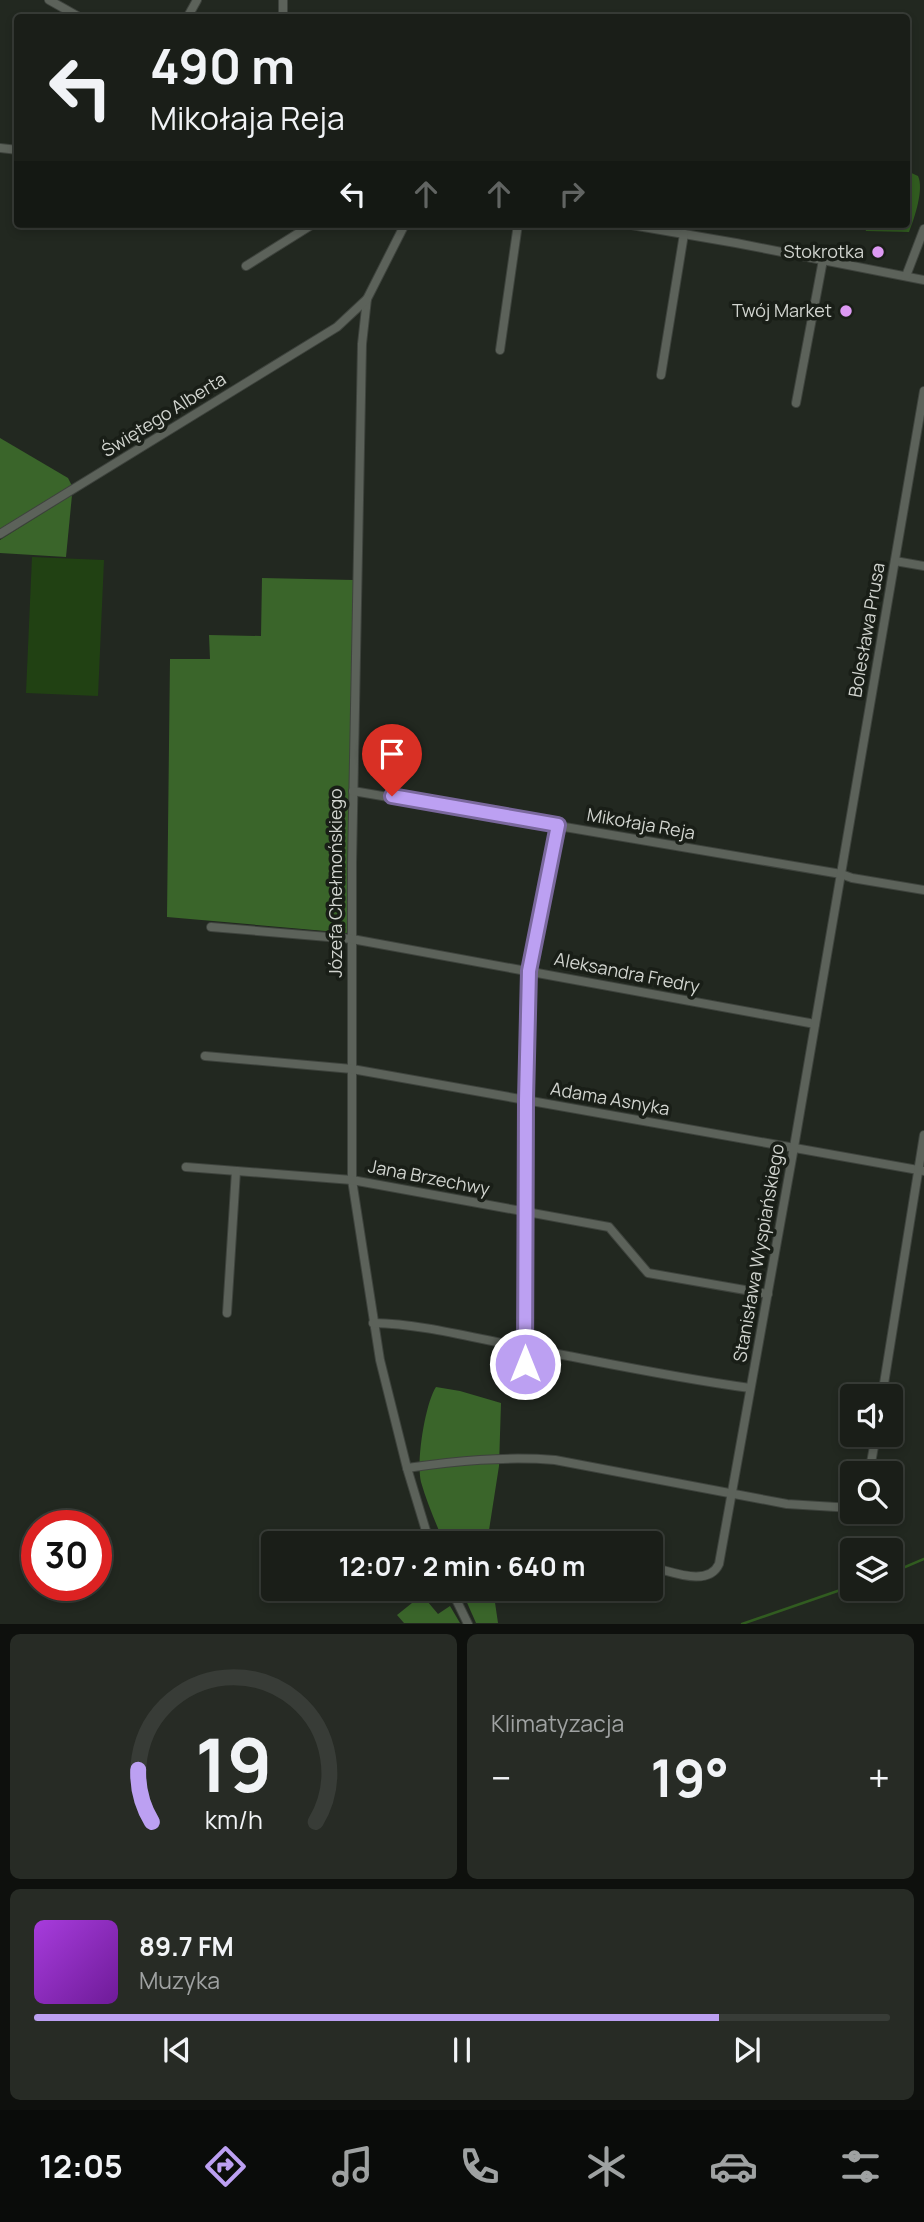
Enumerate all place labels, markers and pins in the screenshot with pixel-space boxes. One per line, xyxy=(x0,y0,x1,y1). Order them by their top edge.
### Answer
place label: Stokrotka xyxy=(783,239,864,263)
marker: Stokrotka xyxy=(870,244,886,260)
place label: Twój Market xyxy=(732,298,832,322)
marker: Twój Market xyxy=(838,303,854,319)
pin xyxy=(362,724,422,796)

